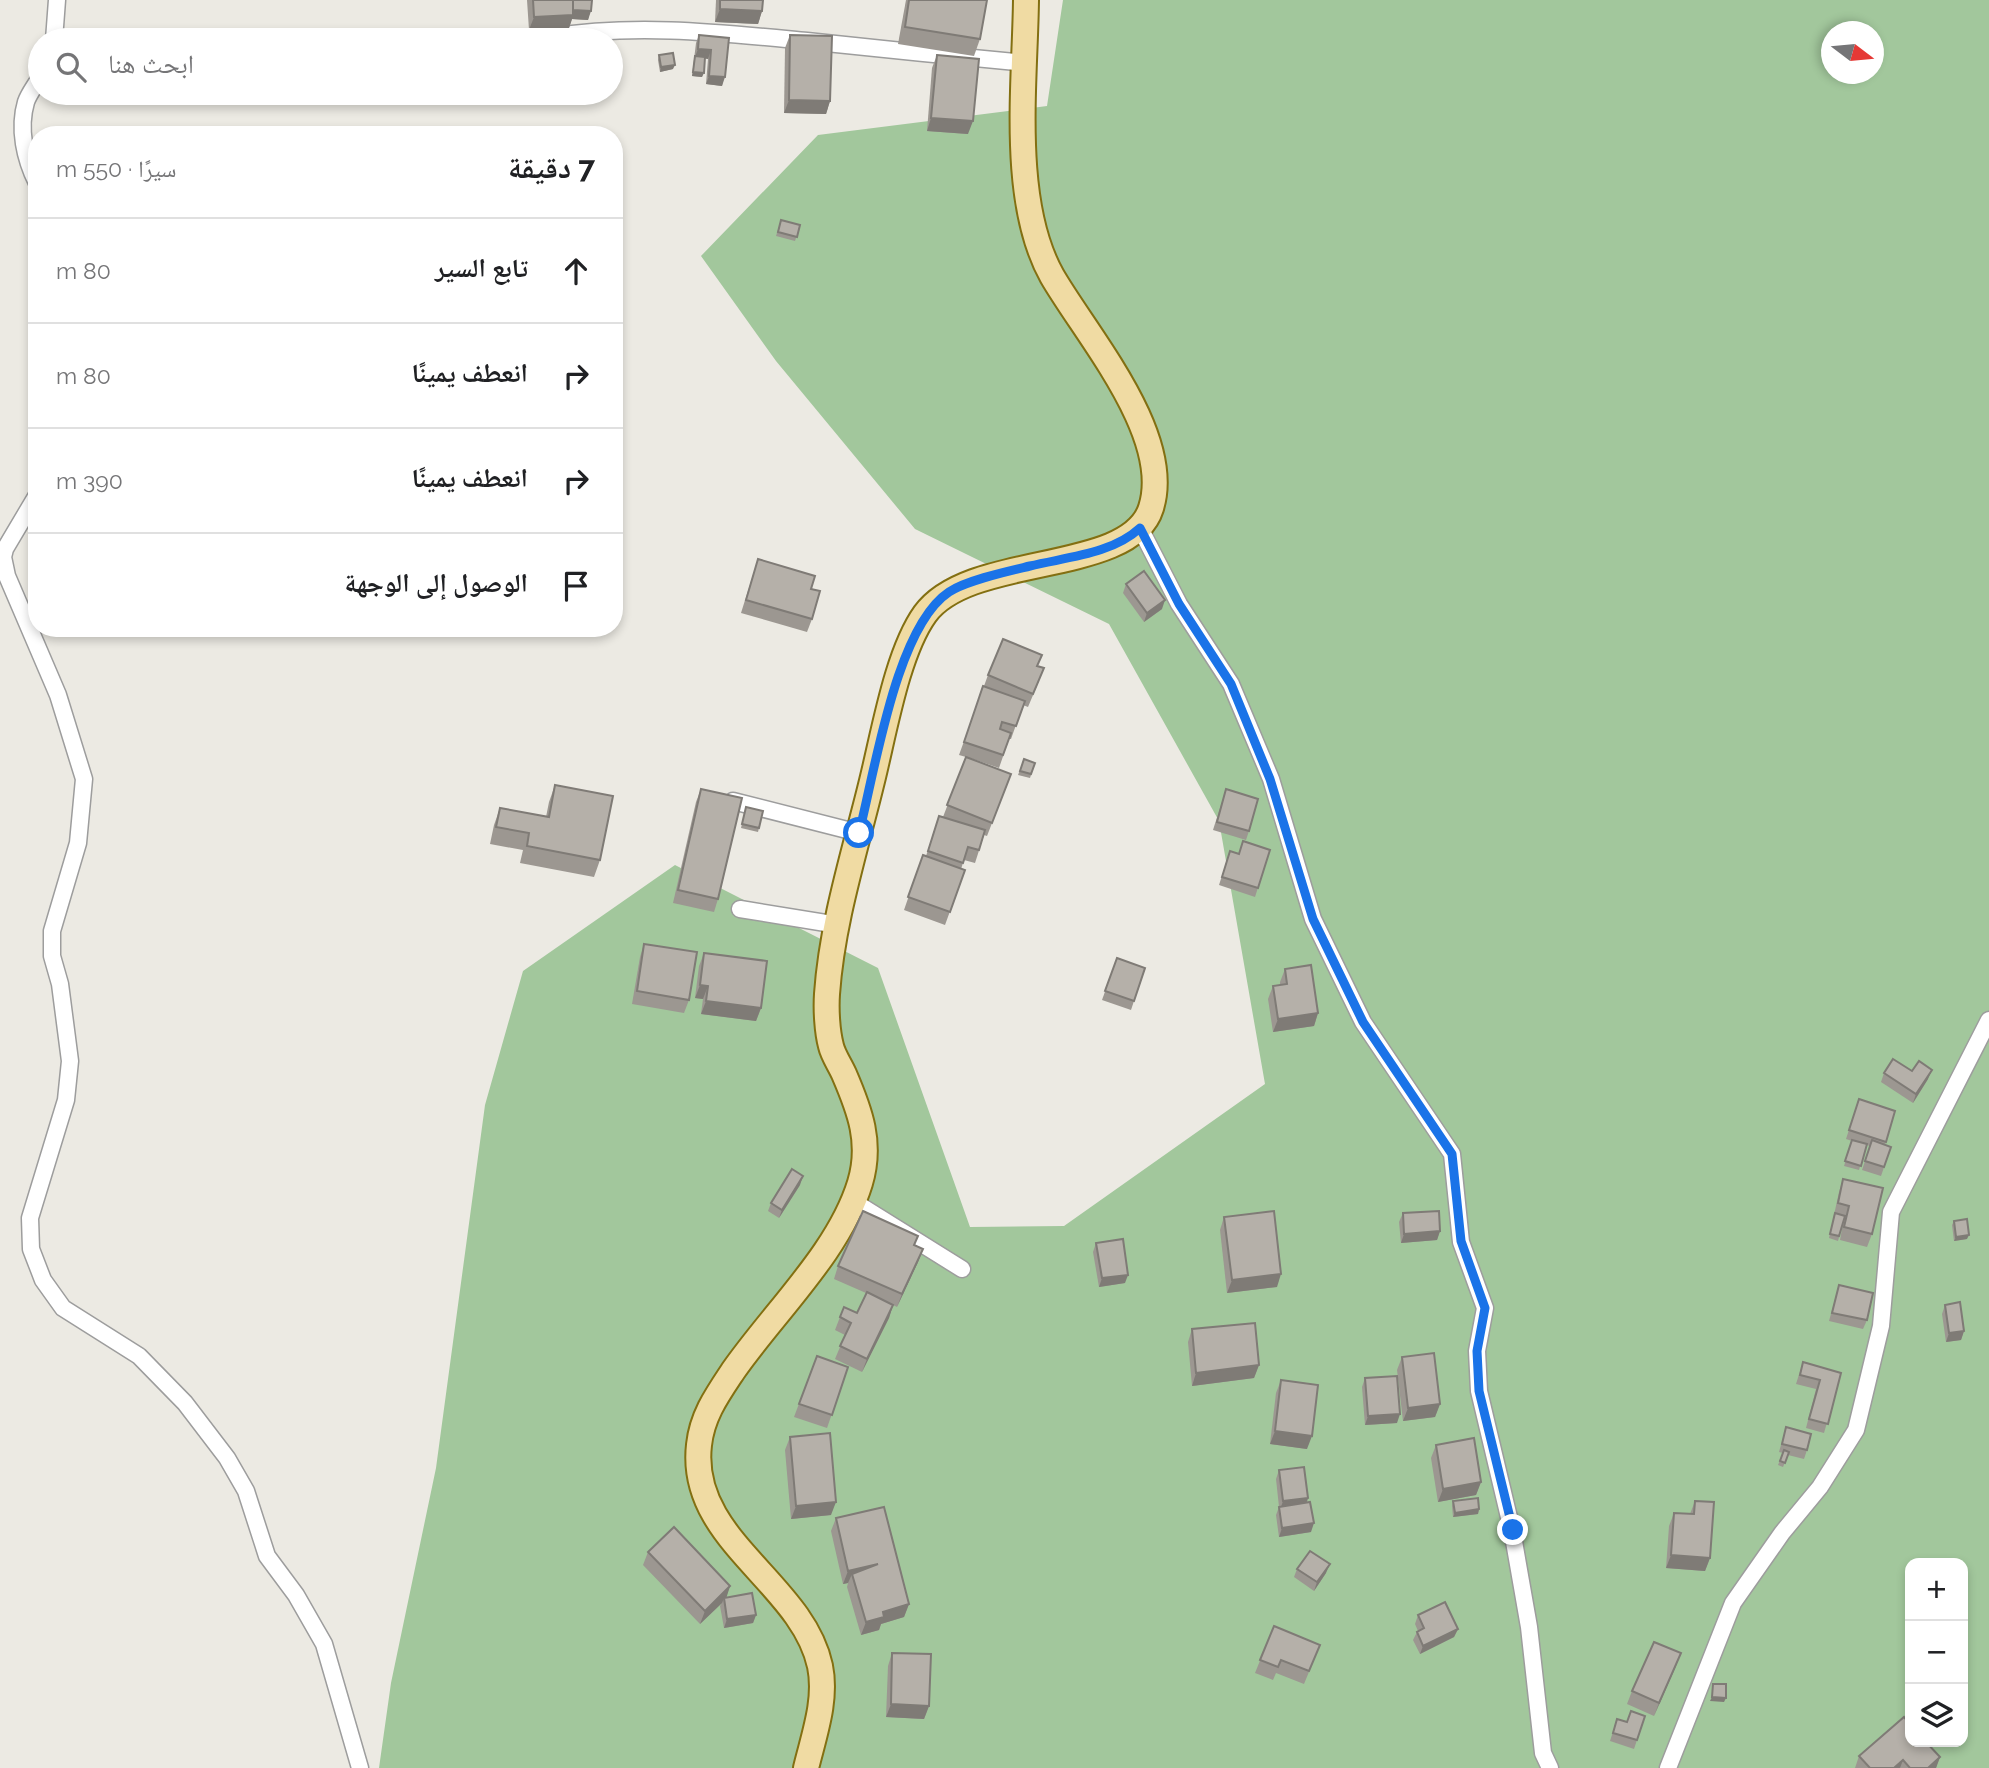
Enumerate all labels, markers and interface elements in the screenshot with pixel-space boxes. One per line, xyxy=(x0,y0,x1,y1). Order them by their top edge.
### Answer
north arrow xyxy=(1821,21,1884,84)
search box xyxy=(28,28,623,105)
icon: search xyxy=(52,48,90,86)
text: ابحث هنا xyxy=(108,49,194,79)
text: 7 دقيقة xyxy=(508,150,595,185)
text: سيرًا · 550 m xyxy=(56,155,176,182)
icon: ahead xyxy=(557,252,595,290)
text: تابع السير xyxy=(435,253,528,283)
text: 80 m xyxy=(56,257,111,284)
icon: right xyxy=(557,357,595,395)
text: انعطف يمينًا xyxy=(411,358,528,388)
text: 80 m xyxy=(56,362,111,389)
icon: right xyxy=(557,462,595,500)
text: انعطف يمينًا xyxy=(411,463,528,493)
text: 390 m xyxy=(56,467,123,494)
icon: arrive xyxy=(557,567,595,605)
text: الوصول إلى الوجهة xyxy=(345,568,528,598)
route start xyxy=(843,817,874,848)
route end xyxy=(1497,1514,1528,1545)
map controls xyxy=(1905,1558,1968,1747)
button: + xyxy=(1905,1558,1968,1621)
button: − xyxy=(1905,1621,1968,1684)
button: layers xyxy=(1905,1684,1968,1747)

